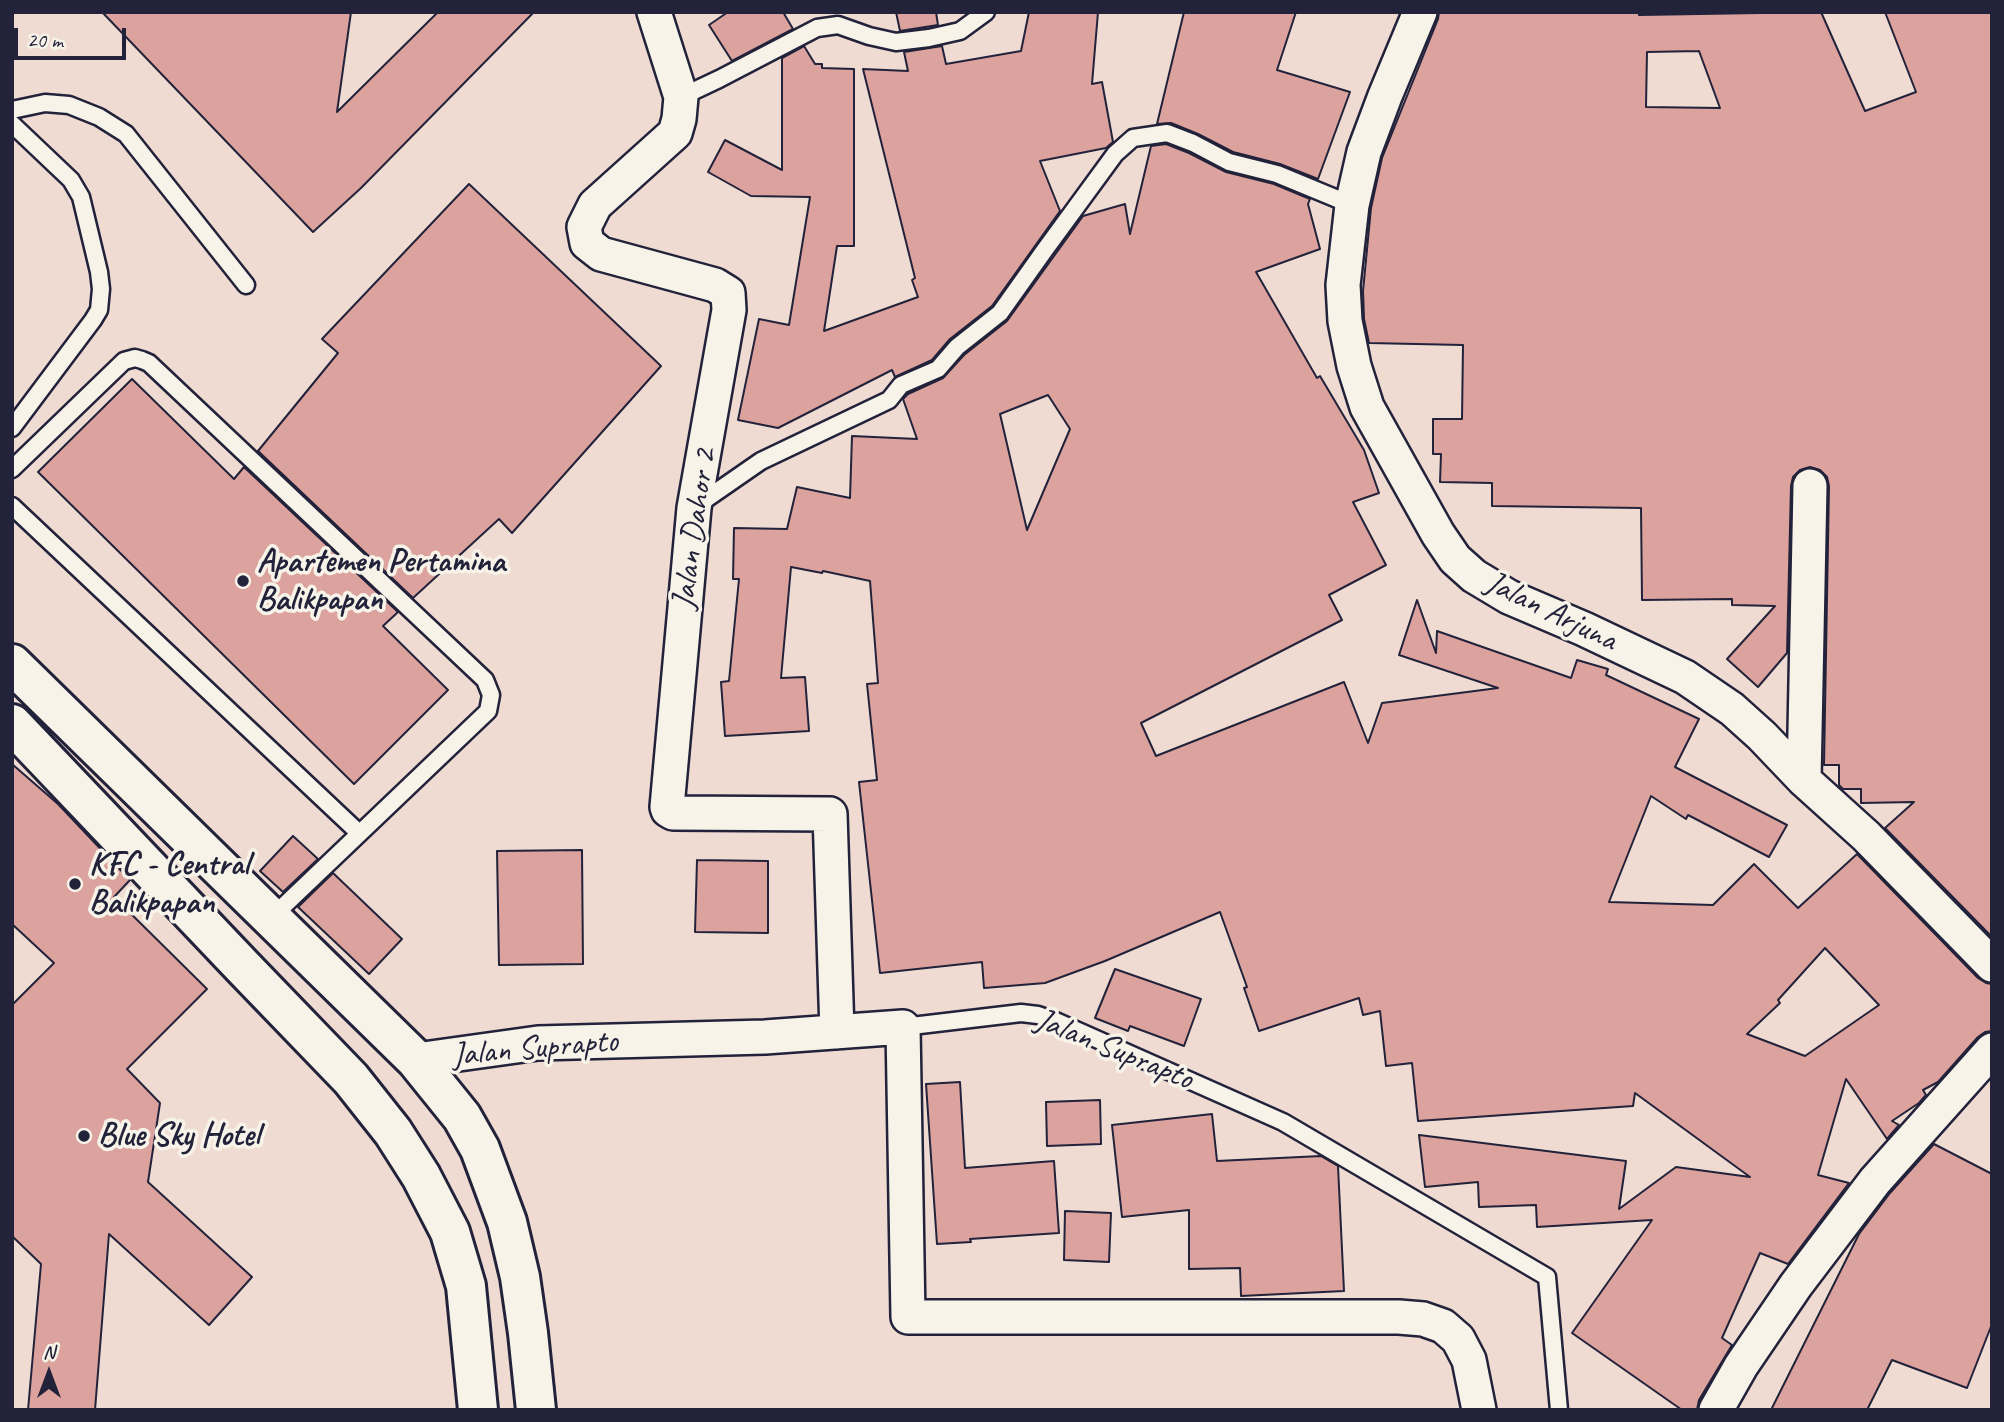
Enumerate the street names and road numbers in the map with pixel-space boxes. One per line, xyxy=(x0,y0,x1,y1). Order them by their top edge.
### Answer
street label: Jalan Dahor 2 xyxy=(664,447,726,611)
street label: Jalan Arjuna xyxy=(1479,563,1623,661)
street label: Jalan Suprapto xyxy=(1030,1001,1198,1099)
street label: Jalan Suprapto xyxy=(451,1022,619,1076)

